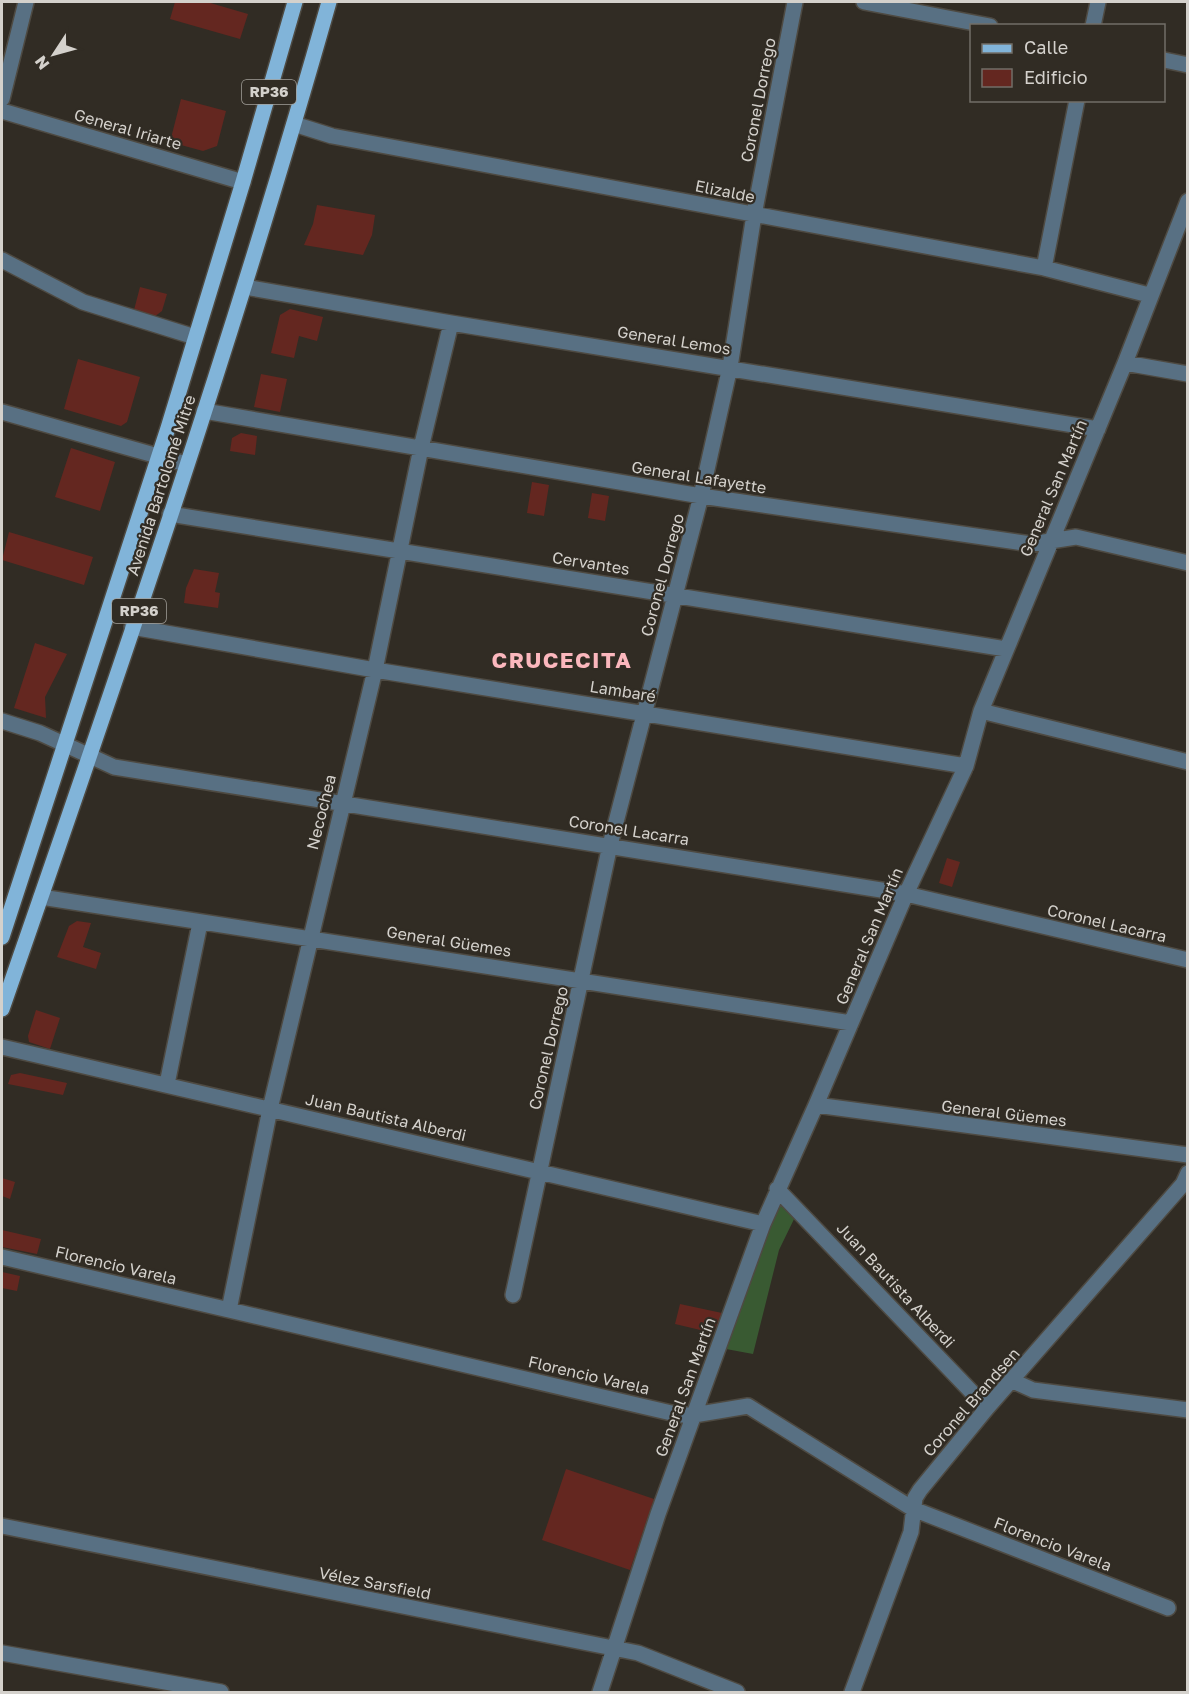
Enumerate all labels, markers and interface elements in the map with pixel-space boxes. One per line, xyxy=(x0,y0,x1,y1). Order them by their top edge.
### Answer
north arrow xyxy=(24,24,84,84)
legend xyxy=(970,24,1165,102)
street label: Coronel Dorrego xyxy=(736,36,780,164)
text: Calle xyxy=(1024,36,1068,58)
text: N xyxy=(30,52,54,74)
text: Edificio xyxy=(1024,66,1088,88)
road number: RP36 xyxy=(242,80,296,104)
street label: General Iriarte xyxy=(72,104,184,154)
street label: Elizalde xyxy=(693,175,757,207)
street label: General Lemos xyxy=(616,321,732,359)
street label: Avenida Bartolomé Mitre xyxy=(122,392,200,578)
street label: General San Martín xyxy=(1015,416,1091,560)
street label: General Lafayette xyxy=(630,456,768,498)
street label: Coronel Dorrego xyxy=(636,511,688,639)
street label: Cervantes xyxy=(551,547,631,579)
road number: RP36 xyxy=(112,599,166,623)
district label: CRUCECITA xyxy=(492,646,632,673)
street label: Lambaré xyxy=(588,676,658,706)
street label: Necochea xyxy=(302,772,340,852)
street label: Coronel Lacarra xyxy=(567,811,691,849)
street label: General San Martín xyxy=(831,864,907,1008)
street label: Coronel Lacarra xyxy=(1045,900,1169,946)
street label: General Güemes xyxy=(385,921,513,961)
street label: Coronel Dorrego xyxy=(524,984,572,1112)
street label: Juan Bautista Alberdi xyxy=(304,1089,468,1145)
street label: General Güemes xyxy=(940,1095,1068,1131)
street label: Juan Bautista Alberdi xyxy=(833,1218,959,1352)
street label: Florencio Varela xyxy=(53,1241,179,1289)
street label: General San Martín xyxy=(650,1315,720,1459)
street label: Coronel Brandsen xyxy=(918,1344,1024,1460)
street label: Florencio Varela xyxy=(526,1351,652,1399)
street label: Florencio Varela xyxy=(991,1512,1115,1576)
street label: Vélez Sarsfield xyxy=(317,1562,433,1604)

